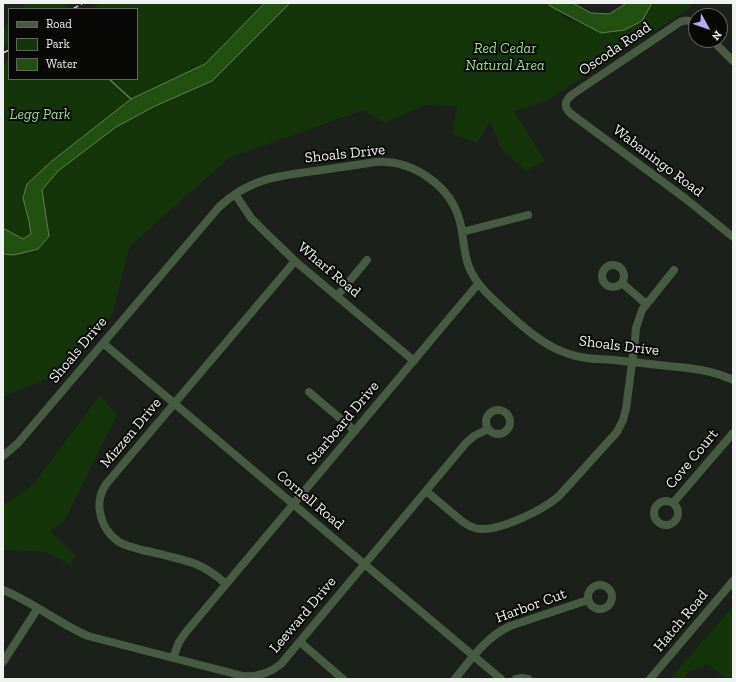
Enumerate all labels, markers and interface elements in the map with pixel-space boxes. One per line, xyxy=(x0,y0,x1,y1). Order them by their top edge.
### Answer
legend xyxy=(8,8,138,80)
north arrow xyxy=(688,8,728,48)
text: Road xyxy=(46,17,72,31)
street label: Oscoda Road xyxy=(575,18,655,80)
text: N xyxy=(709,28,724,43)
text: Park xyxy=(46,37,70,51)
park label: Red Cedar Natural Area xyxy=(465,40,545,75)
text: Water xyxy=(46,57,78,71)
park label: Legg Park xyxy=(10,106,70,124)
street label: Wabaningo Road xyxy=(609,121,707,201)
street label: Shoals Drive xyxy=(304,141,386,167)
street label: Wharf Road xyxy=(294,239,364,301)
street label: Shoals Drive xyxy=(45,313,111,387)
street label: Shoals Drive xyxy=(578,332,660,360)
street label: Starboard Drive xyxy=(303,378,383,468)
street label: Mizzen Drive xyxy=(97,394,165,472)
street label: Cove Court xyxy=(662,425,722,493)
street label: Cornell Road xyxy=(272,466,348,534)
street label: Leeward Drive xyxy=(266,573,340,657)
street label: Harbor Cut xyxy=(493,585,569,627)
street label: Hatch Road xyxy=(650,586,712,656)

